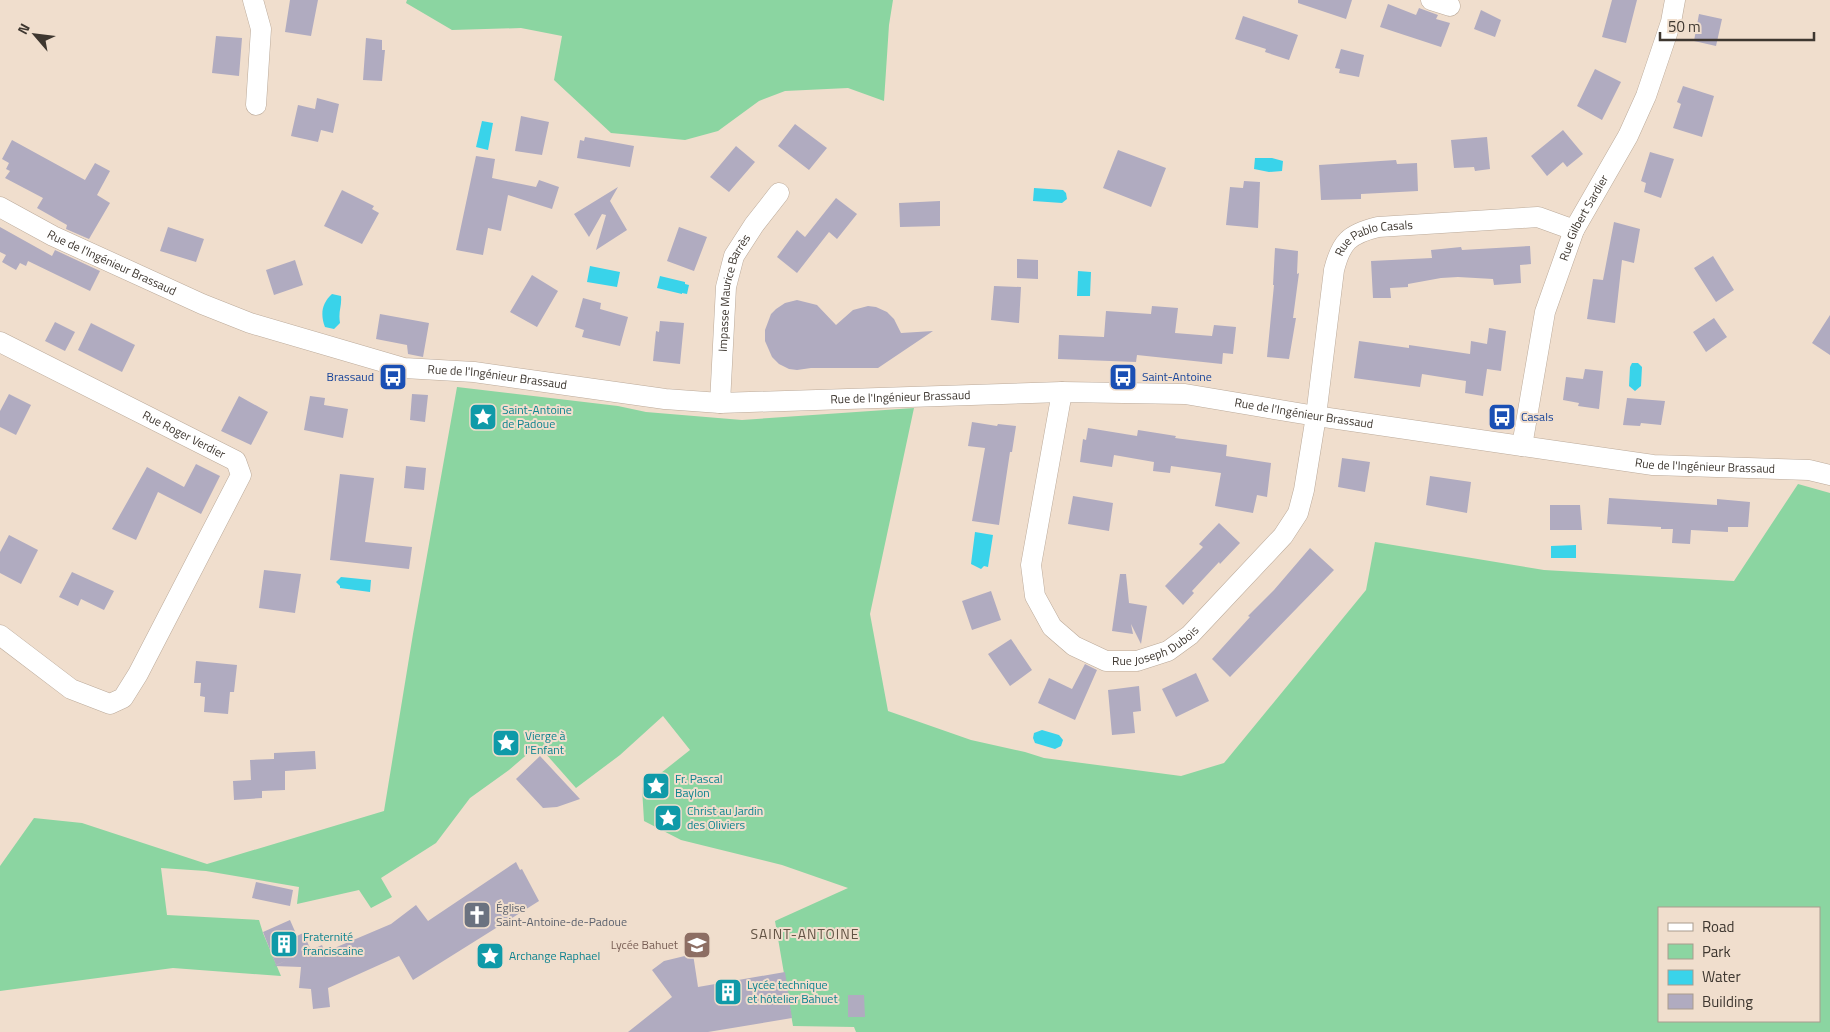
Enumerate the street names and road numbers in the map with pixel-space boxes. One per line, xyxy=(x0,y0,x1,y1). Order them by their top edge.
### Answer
street label: Rue Gilbert Sardier xyxy=(1554,171,1613,263)
street label: Rue Pablo Casals xyxy=(1329,215,1414,259)
street label: Rue de l'Ingénieur Brassaud xyxy=(44,225,180,300)
street label: Impasse Maurice Barrès xyxy=(713,230,755,352)
street label: Rue de l'Ingénieur Brassaud xyxy=(427,359,568,394)
street label: Rue de l'Ingénieur Brassaud xyxy=(830,385,971,408)
street label: Rue de l'Ingénieur Brassaud xyxy=(1233,392,1375,433)
street label: Rue Roger Verdier xyxy=(139,405,229,463)
street label: Rue de l'Ingénieur Brassaud xyxy=(1634,452,1775,478)
street label: Rue Joseph Dubois xyxy=(1112,621,1203,670)

